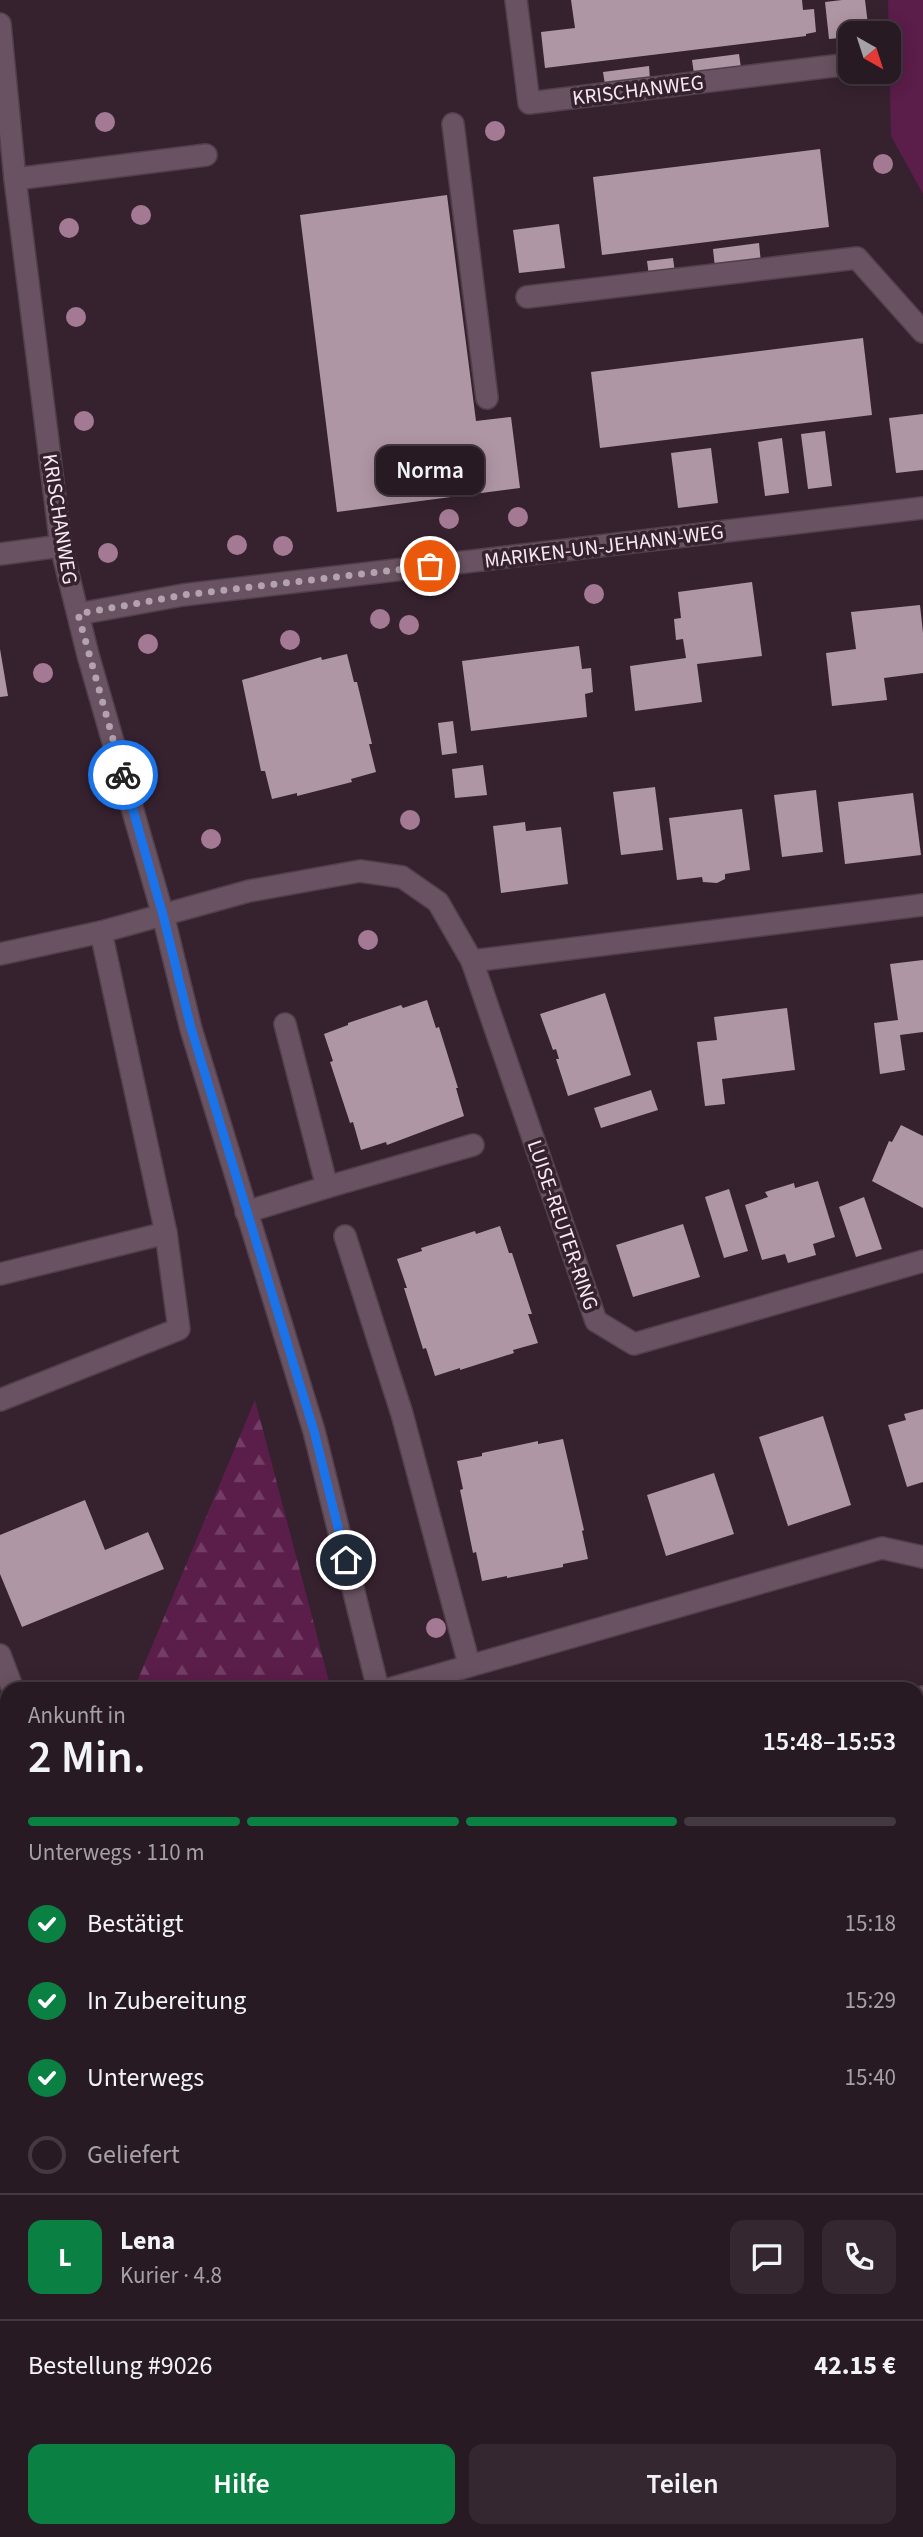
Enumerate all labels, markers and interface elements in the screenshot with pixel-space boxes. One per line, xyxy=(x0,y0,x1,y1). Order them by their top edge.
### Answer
north arrow xyxy=(838,21,901,84)
map controls xyxy=(838,21,901,84)
street label: KRISCHANWEG xyxy=(571,67,705,113)
callout: Norma xyxy=(376,447,484,496)
street label: KRISCHANWEG xyxy=(35,451,85,587)
text: Norma xyxy=(396,454,464,487)
street label: MARIKEN-UN-JEHANN-WEG xyxy=(483,516,725,576)
pin xyxy=(400,536,460,596)
icon: bag xyxy=(411,547,449,585)
courier xyxy=(88,740,158,810)
icon: bike xyxy=(104,756,142,794)
street label: LUISE-REUTER-RING xyxy=(520,1136,606,1314)
pin xyxy=(316,1530,376,1590)
icon: home xyxy=(327,1541,365,1579)
text: Ankunft in xyxy=(28,1699,126,1732)
text: 15:48–15:53 xyxy=(763,1723,896,1760)
text: 2 Min. xyxy=(28,1725,146,1790)
text: Unterwegs · 110 m xyxy=(28,1836,204,1869)
icon: check xyxy=(28,1905,66,1943)
text: Bestätigt xyxy=(87,1905,184,1942)
text: 15:18 xyxy=(845,1907,896,1940)
icon: check xyxy=(28,1982,66,2020)
text: In Zubereitung xyxy=(87,1982,246,2019)
text: 15:29 xyxy=(845,1984,896,2017)
icon: check xyxy=(28,2059,66,2097)
text: Unterwegs xyxy=(87,2059,204,2096)
text: 15:40 xyxy=(845,2061,896,2094)
text: Geliefert xyxy=(87,2136,180,2173)
button: chat xyxy=(730,2220,804,2294)
button: phone xyxy=(822,2220,896,2294)
text: Lena xyxy=(120,2222,175,2259)
text: L xyxy=(58,2239,72,2276)
text: Kurier · 4.8 xyxy=(120,2259,222,2292)
text: Bestellung #9026 xyxy=(28,2347,212,2384)
text: 42.15 € xyxy=(814,2347,896,2384)
button: Hilfe xyxy=(28,2444,455,2524)
button: Teilen xyxy=(469,2444,896,2524)

